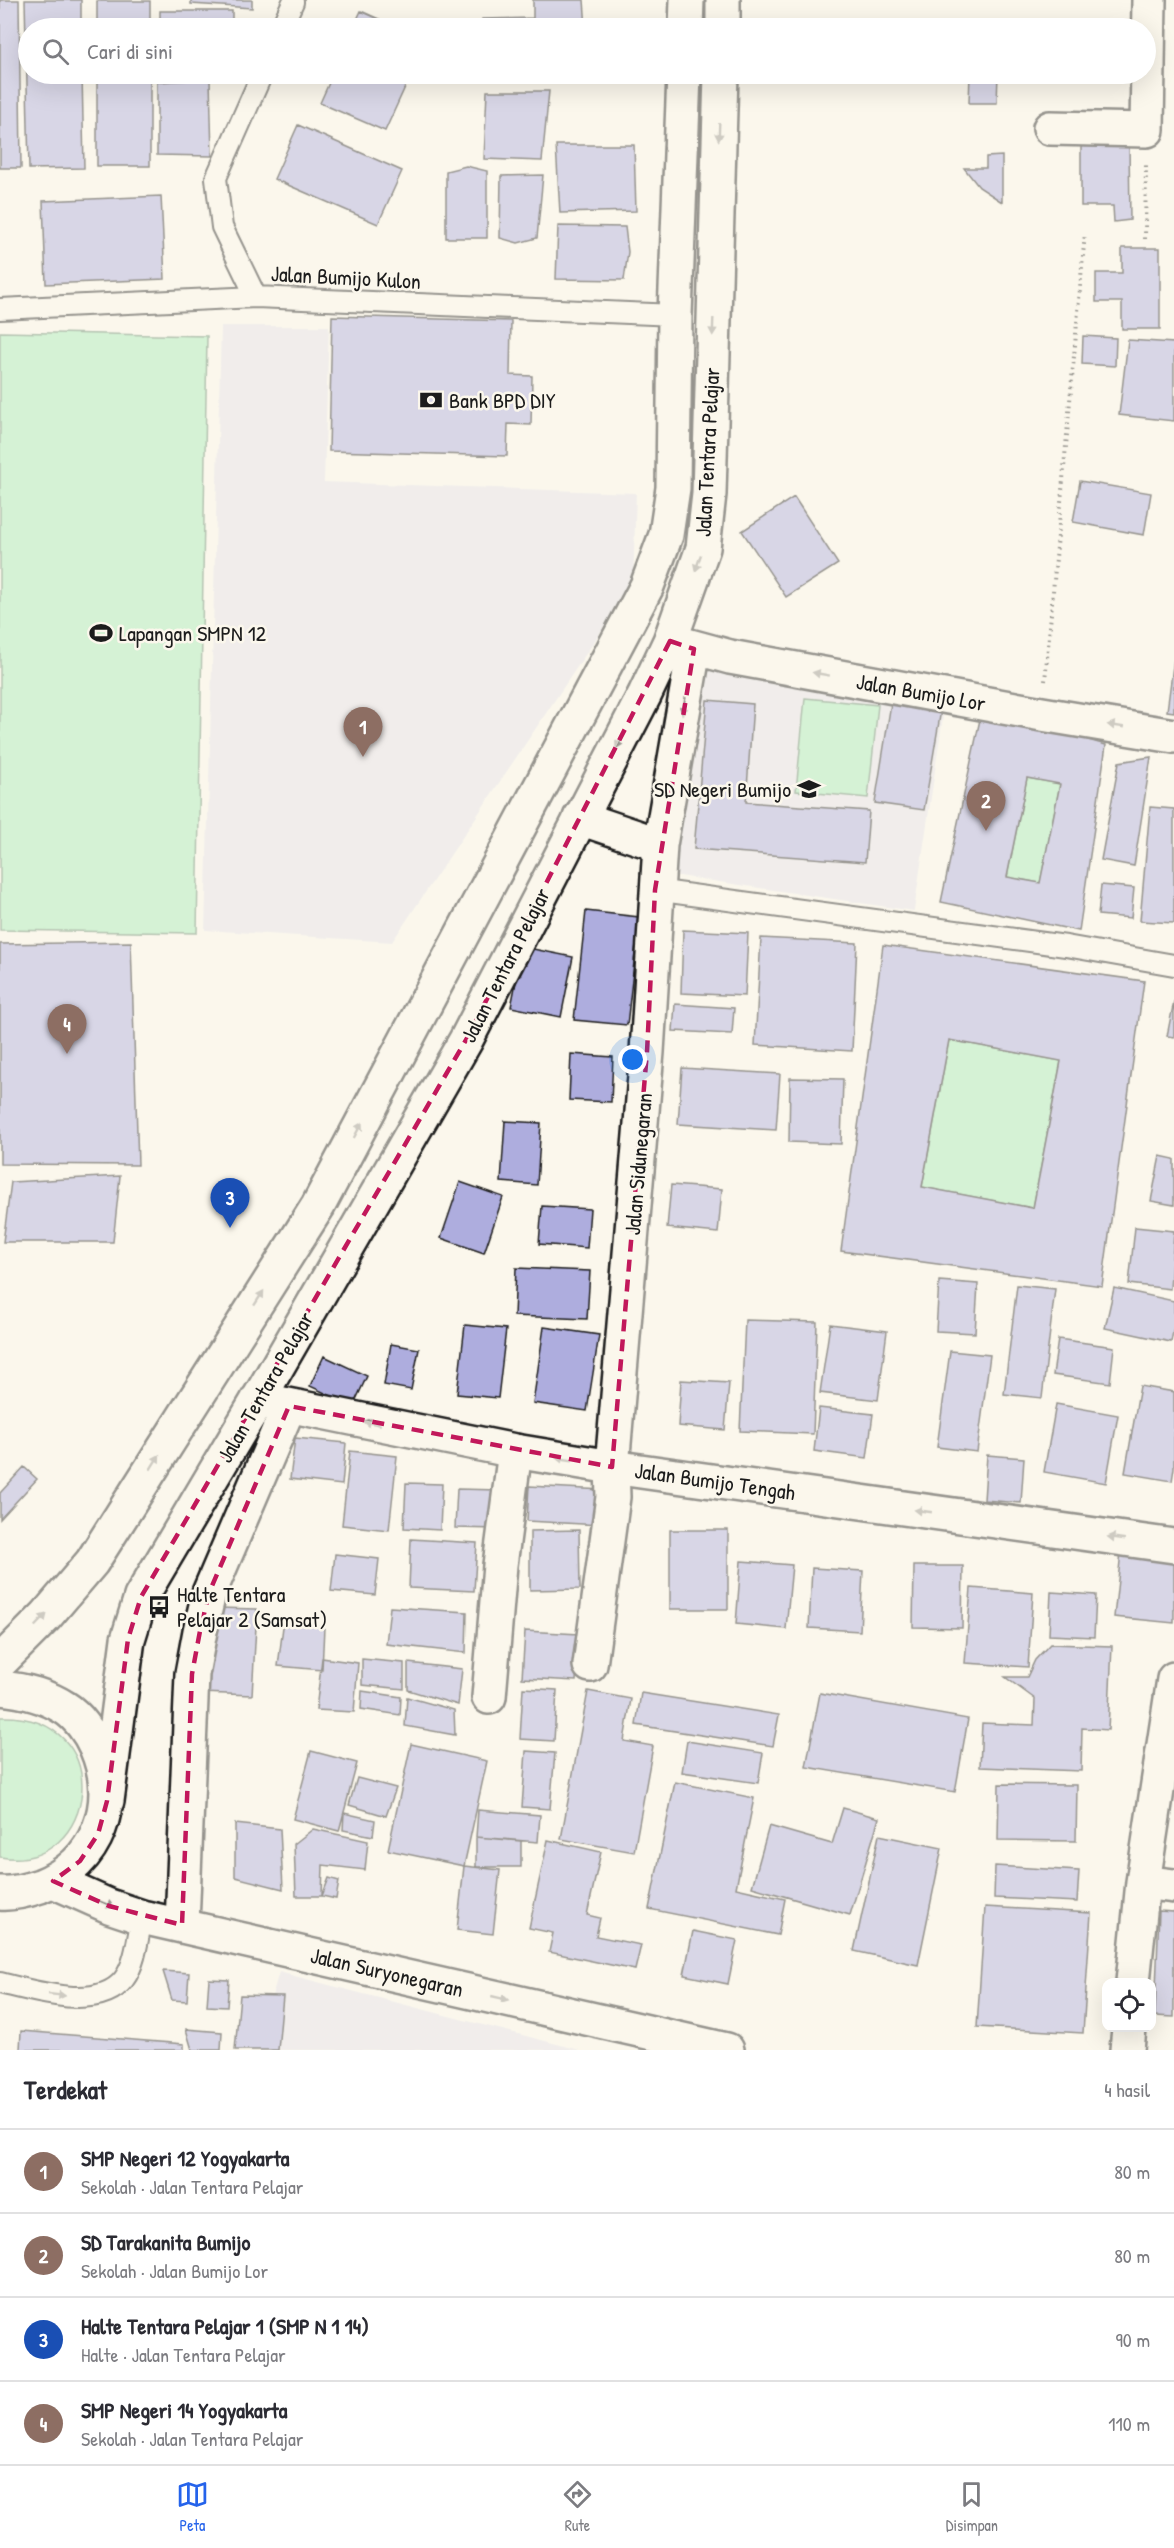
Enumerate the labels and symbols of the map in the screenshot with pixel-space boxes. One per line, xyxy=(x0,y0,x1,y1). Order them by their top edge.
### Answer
one-way arrow xyxy=(715,122,724,141)
street label: Jalan Bumijo Kulon xyxy=(270,258,422,296)
one-way arrow xyxy=(709,317,718,336)
street label: Jalan Tentara Pelajar xyxy=(688,366,726,538)
place label: Bank BPD DIY xyxy=(449,385,556,415)
bank icon: Bank BPD DIY xyxy=(418,387,444,413)
one-way arrow xyxy=(692,554,702,572)
place label: Lapangan SMPN 12 xyxy=(119,618,267,648)
sports icon: Lapangan SMPN 12 xyxy=(88,620,114,646)
street label: Jalan Bumijo Lor xyxy=(854,666,988,718)
one-way arrow xyxy=(811,669,830,678)
one-way arrow xyxy=(679,697,688,716)
pin: 1 xyxy=(344,708,382,757)
one-way arrow xyxy=(1107,722,1126,731)
one-way arrow xyxy=(616,733,625,750)
place label: SD Negeri Bumijo xyxy=(654,774,791,804)
school or university icon: SD Negeri Bumijo xyxy=(796,776,822,802)
pin: 2 xyxy=(966,782,1006,831)
street label: Jalan Tentara Pelajar xyxy=(453,882,557,1047)
pin: 4 xyxy=(48,1004,86,1054)
your location xyxy=(618,1045,647,1074)
street label: Jalan Sidunegaran xyxy=(617,1092,659,1236)
one-way arrow xyxy=(353,1121,363,1138)
pin: 3 xyxy=(210,1178,250,1228)
one-way arrow xyxy=(253,1290,264,1306)
street label: Jalan Tentara Pelajar xyxy=(210,1306,321,1468)
one-way arrow xyxy=(362,1418,381,1427)
one-way arrow xyxy=(149,1454,160,1471)
one-way arrow xyxy=(554,1454,573,1463)
street label: Jalan Bumijo Tengah xyxy=(633,1455,797,1507)
one-way arrow xyxy=(913,1506,932,1515)
one-way arrow xyxy=(1106,1533,1125,1542)
place label: Halte Tentara Pelajar 2 (Samsat) xyxy=(177,1579,327,1634)
bus stop icon: Halte Tentara Pelajar 2 (Samsat) xyxy=(146,1594,172,1620)
one-way arrow xyxy=(34,1614,48,1628)
one-way arrow xyxy=(97,1900,115,1910)
street label: Jalan Suryonegaran xyxy=(308,1940,466,2004)
one-way arrow xyxy=(48,1990,67,1999)
one-way arrow xyxy=(491,1994,509,2004)

